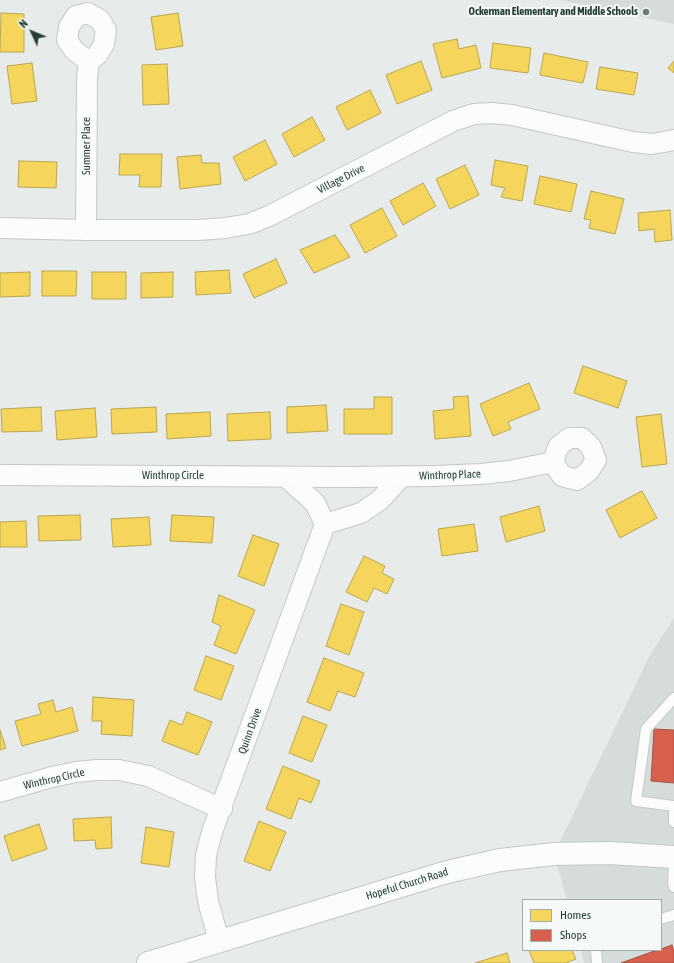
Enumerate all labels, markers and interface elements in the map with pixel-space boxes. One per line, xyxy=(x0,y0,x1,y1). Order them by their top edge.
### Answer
place label: Ockerman Elementary and Middle Schools xyxy=(469,5,638,19)
marker: Ockerman Elementary and Middle Schools xyxy=(641,7,651,17)
north arrow xyxy=(12,12,52,52)
text: N xyxy=(17,17,30,30)
street label: Summer Place xyxy=(80,117,94,175)
street label: Village Drive xyxy=(315,161,367,197)
street label: Winthrop Place xyxy=(419,467,481,483)
street label: Winthrop Circle xyxy=(142,469,204,483)
street label: Quinn Drive xyxy=(236,706,264,756)
street label: Winthrop Circle xyxy=(22,766,86,792)
street label: Hopeful Church Road xyxy=(364,865,450,903)
legend xyxy=(522,899,662,951)
text: Homes xyxy=(560,908,591,922)
text: Shops xyxy=(560,928,586,942)

